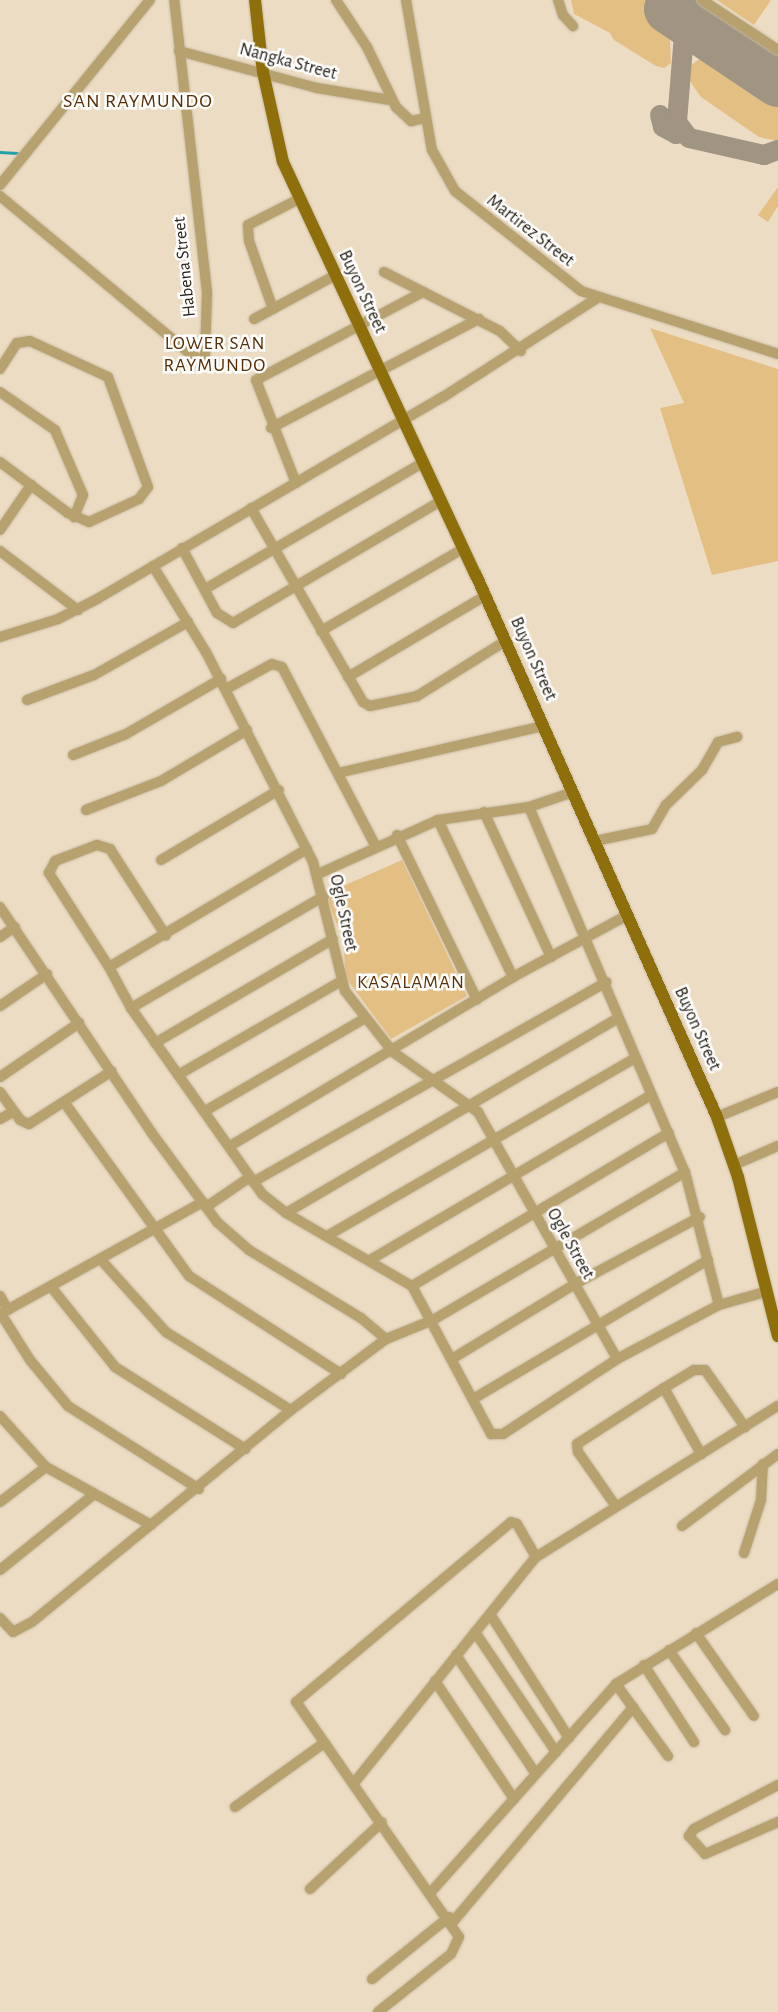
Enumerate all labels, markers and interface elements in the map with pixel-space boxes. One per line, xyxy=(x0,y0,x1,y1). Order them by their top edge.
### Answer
street label: Nangka Street xyxy=(237,39,339,85)
district label: SAN RAYMUNDO xyxy=(62,89,214,113)
street label: Martirez Street xyxy=(482,190,578,272)
street label: Habena Street xyxy=(169,216,201,318)
street label: Buyon Street xyxy=(333,247,391,337)
district label: LOWER SAN RAYMUNDO xyxy=(163,333,267,377)
street label: Buyon Street xyxy=(505,614,561,704)
street label: Ogle Street xyxy=(324,872,362,954)
district label: KASALAMAN xyxy=(356,972,466,994)
street label: Buyon Street xyxy=(669,984,725,1074)
street label: Ogle Street xyxy=(542,1205,598,1283)

